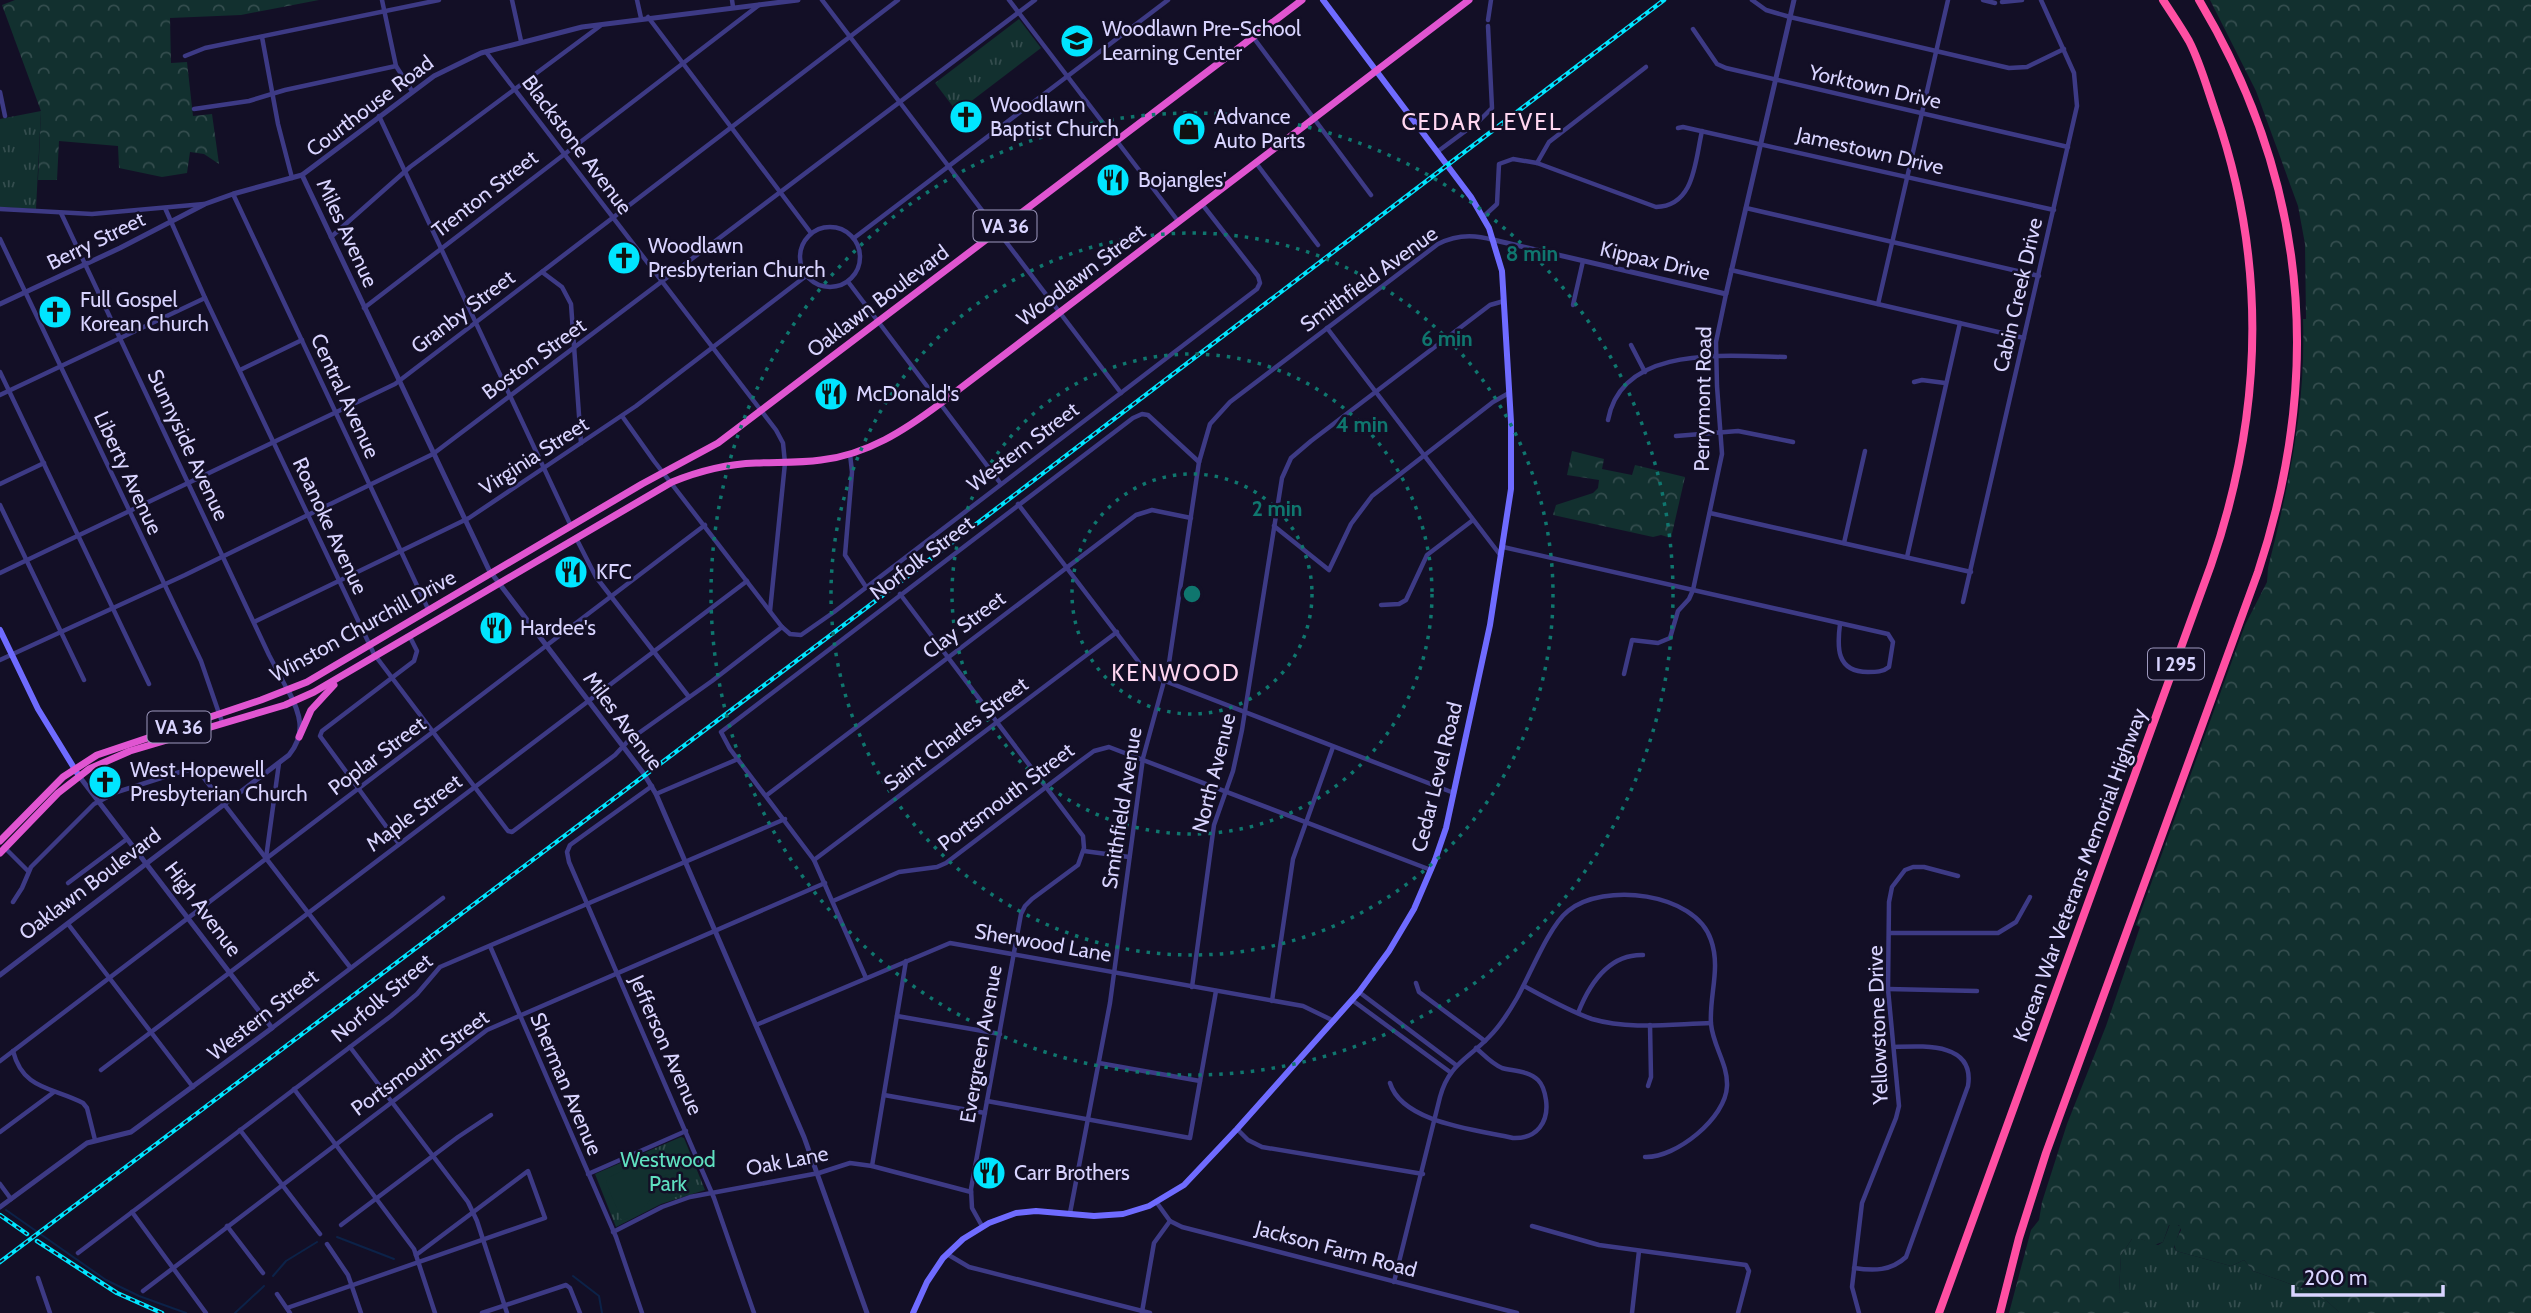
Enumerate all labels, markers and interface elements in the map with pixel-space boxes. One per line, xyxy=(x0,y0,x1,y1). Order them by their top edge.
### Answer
place label: Woodlawn Pre-School Learning Center xyxy=(1102,16,1301,65)
school or university icon: Woodlawn Pre-School Learning Center xyxy=(1058,22,1096,60)
street label: Courthouse Road xyxy=(301,50,438,161)
street label: Yorktown Drive xyxy=(1806,59,1944,114)
street label: Blackstone Avenue xyxy=(517,70,638,219)
place label: Woodlawn Baptist Church xyxy=(990,92,1119,141)
church icon: Woodlawn Baptist Church xyxy=(947,98,985,136)
place label: Advance Auto Parts xyxy=(1214,104,1305,153)
district label: CEDAR LEVEL xyxy=(1401,108,1563,136)
shop icon: Advance Auto Parts xyxy=(1170,110,1208,148)
street label: Jamestown Drive xyxy=(1793,121,1946,180)
street label: Trenton Street xyxy=(427,145,542,243)
restaurant icon: Bojangles' xyxy=(1094,161,1132,199)
place label: Bojangles' xyxy=(1138,167,1227,193)
street label: Miles Avenue xyxy=(311,175,384,291)
street label: Berry Street xyxy=(43,206,149,275)
road number: VA 36 xyxy=(974,210,1036,242)
street label: Cabin Creek Drive xyxy=(1988,215,2047,374)
street label: Woodlawn Street xyxy=(1012,218,1150,331)
street label: Smithfield Avenue xyxy=(1295,220,1442,337)
place label: Woodlawn Presbyterian Church xyxy=(648,233,826,282)
street label: Kippax Drive xyxy=(1598,236,1713,285)
church icon: Woodlawn Presbyterian Church xyxy=(605,239,643,277)
street label: Oaklawn Boulevard xyxy=(802,239,953,362)
text: 8 min xyxy=(1506,241,1558,266)
street label: Granby Street xyxy=(406,265,519,359)
place label: Full Gospel Korean Church xyxy=(80,287,209,336)
church icon: Full Gospel Korean Church xyxy=(36,293,74,331)
street label: Boston Street xyxy=(477,313,590,404)
text: 6 min xyxy=(1421,326,1473,351)
street label: Perrymont Road xyxy=(1689,326,1716,472)
street label: Central Avenue xyxy=(306,329,385,462)
street label: Sunnyside Avenue xyxy=(143,365,234,524)
restaurant icon: McDonald's xyxy=(812,375,850,413)
place label: McDonald's xyxy=(856,381,960,406)
street label: Western Street xyxy=(962,397,1083,497)
street label: Liberty Avenue xyxy=(89,407,168,539)
street label: Virginia Street xyxy=(475,411,593,500)
text: 4 min xyxy=(1336,412,1388,437)
street label: Roanoke Avenue xyxy=(288,453,373,598)
text: 2 min xyxy=(1252,496,1302,521)
street label: Norfolk Street xyxy=(865,510,979,605)
restaurant icon: KFC xyxy=(552,553,590,591)
place label: KFC xyxy=(596,559,632,584)
street label: Winston Churchill Drive xyxy=(266,564,460,687)
centre of rings xyxy=(1180,582,1204,606)
street label: Clay Street xyxy=(917,585,1010,664)
restaurant icon: Hardee's xyxy=(477,609,515,647)
place label: Hardee's xyxy=(520,615,596,640)
road number: I 295 xyxy=(2148,649,2204,680)
district label: KENWOOD xyxy=(1111,659,1241,687)
street label: Miles Avenue xyxy=(578,666,669,775)
street label: Saint Charles Street xyxy=(879,671,1033,796)
street label: Cedar Level Road xyxy=(1406,699,1467,854)
street label: Korean War Veterans Memorial Highway xyxy=(2007,704,2152,1045)
street label: North Avenue xyxy=(1187,710,1241,835)
street label: Poplar Street xyxy=(323,711,430,800)
road number: VA 36 xyxy=(148,712,210,742)
street label: Smithfield Avenue xyxy=(1096,725,1147,891)
street label: Portsmouth Street xyxy=(933,737,1079,856)
place label: West Hopewell Presbyterian Church xyxy=(130,757,308,806)
church icon: West Hopewell Presbyterian Church xyxy=(86,763,124,801)
street label: Maple Street xyxy=(361,769,466,857)
street label: Oaklawn Boulevard xyxy=(14,822,165,945)
street label: High Avenue xyxy=(160,856,247,961)
street label: Sherwood Lane xyxy=(973,918,1114,967)
street label: Yellowstone Drive xyxy=(1862,945,1893,1106)
street label: Norfolk Street xyxy=(326,948,437,1047)
street label: Evergreen Avenue xyxy=(954,963,1007,1125)
street label: Western Street xyxy=(202,964,323,1065)
street label: Jefferson Avenue xyxy=(624,970,709,1119)
street label: Portsmouth Street xyxy=(346,1004,493,1121)
street label: Sherman Avenue xyxy=(525,1009,608,1159)
street label: Oak Lane xyxy=(744,1140,830,1181)
park label: Westwood Park xyxy=(620,1147,716,1196)
restaurant icon: Carr Brothers xyxy=(970,1154,1008,1192)
place label: Carr Brothers xyxy=(1014,1160,1130,1185)
street label: Jackson Farm Road xyxy=(1252,1215,1420,1282)
scale bar xyxy=(2293,1254,2444,1298)
text: 200 m xyxy=(2304,1265,2367,1290)

